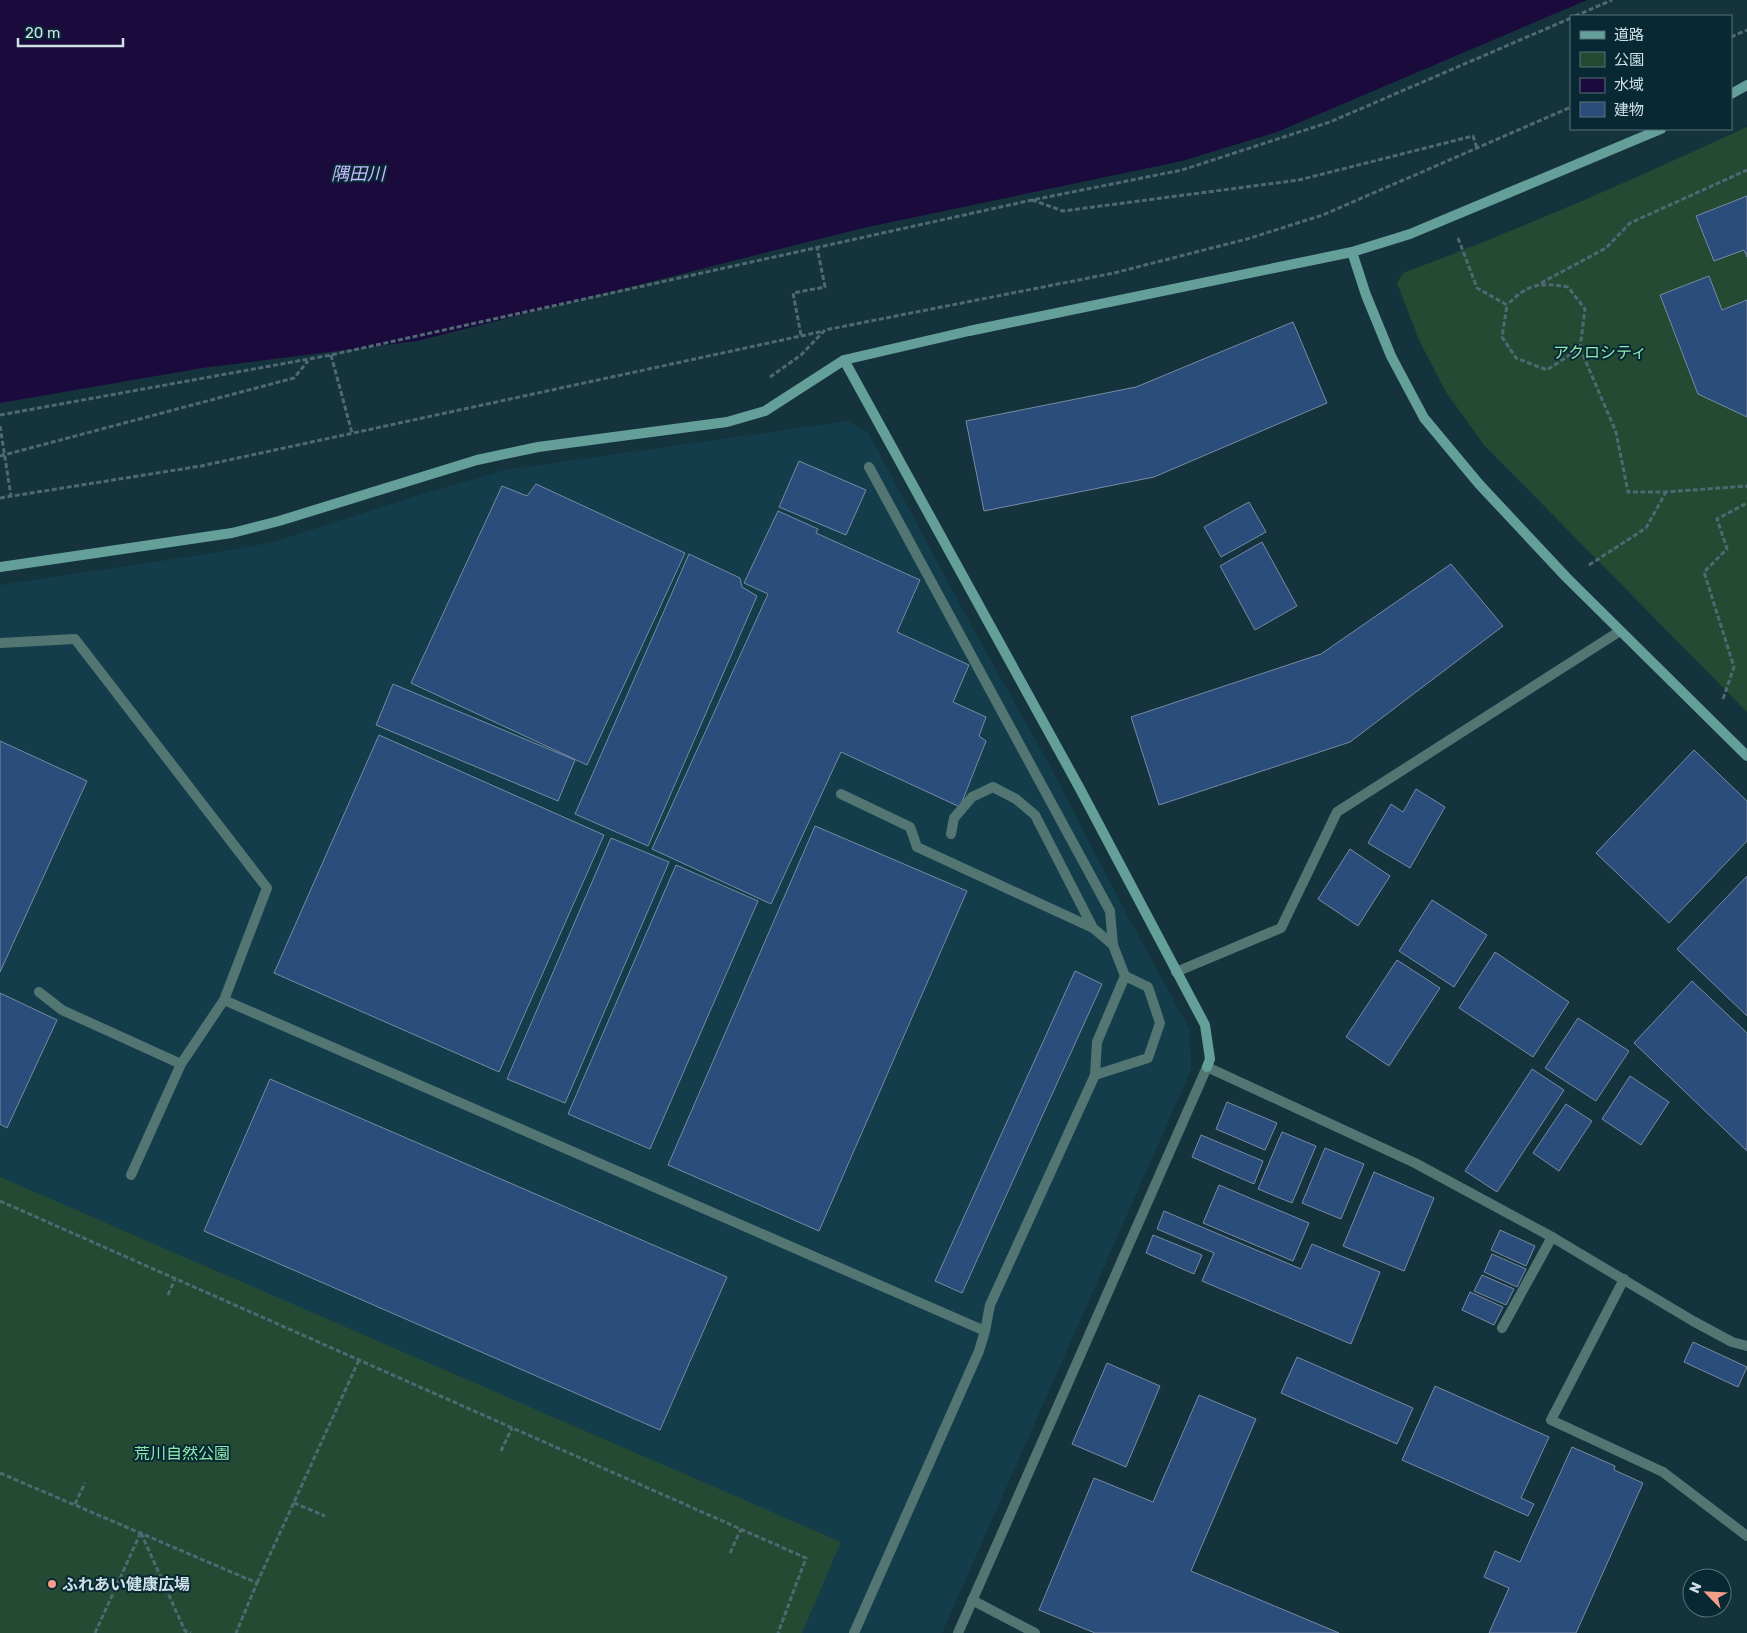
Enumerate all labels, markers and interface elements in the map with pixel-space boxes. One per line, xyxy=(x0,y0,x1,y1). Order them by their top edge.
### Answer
scale bar xyxy=(18,15,122,47)
legend xyxy=(1570,15,1732,130)
text: 20 m xyxy=(25,24,60,42)
text: 道路 xyxy=(1614,26,1644,44)
text: 公園 xyxy=(1614,51,1644,69)
text: 水域 xyxy=(1614,76,1644,94)
text: 建物 xyxy=(1614,101,1644,119)
water label: 隅田川 xyxy=(331,163,387,185)
park label: アクロシティ xyxy=(1553,343,1647,362)
park label: 荒川自然公園 xyxy=(134,1444,230,1463)
north arrow xyxy=(1682,1568,1732,1618)
place label: ふれあい健康広場 xyxy=(62,1575,190,1594)
marker: ふれあい健康広場 xyxy=(46,1578,58,1590)
text: N xyxy=(1686,1580,1705,1596)

